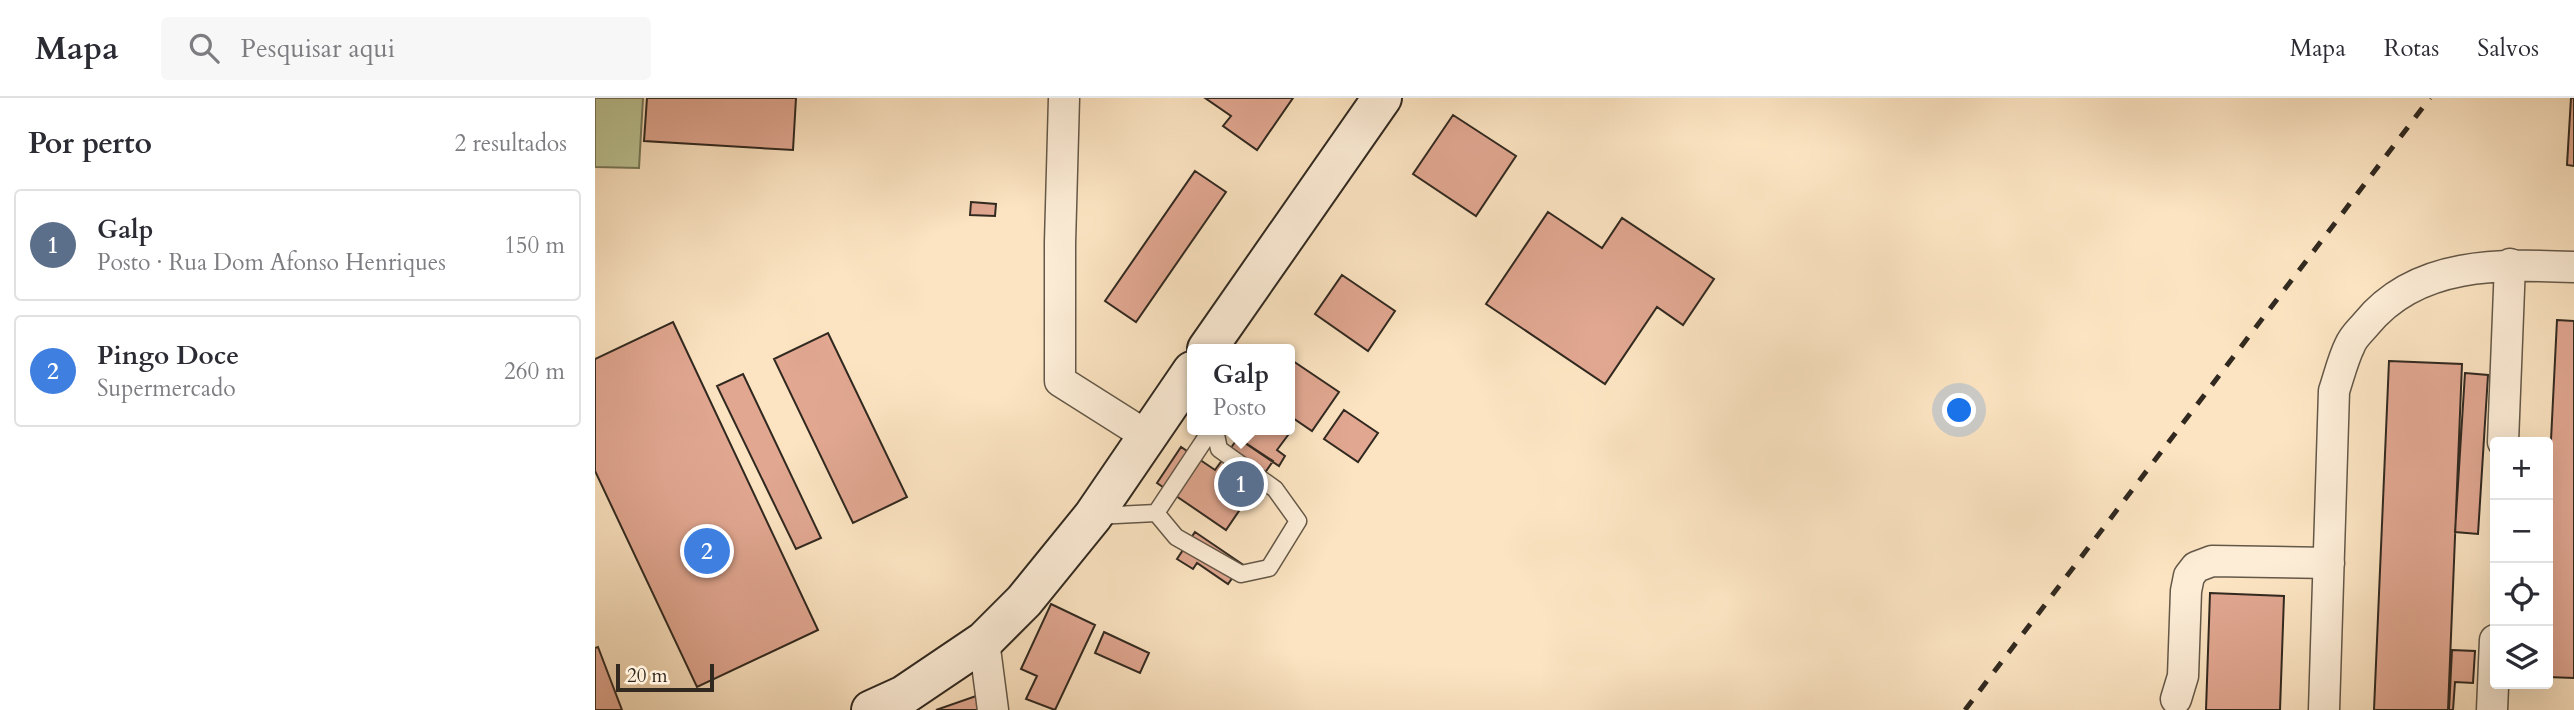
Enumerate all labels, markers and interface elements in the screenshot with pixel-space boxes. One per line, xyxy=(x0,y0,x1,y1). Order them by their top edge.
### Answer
search box xyxy=(161,17,651,80)
text: Mapa xyxy=(35,26,119,71)
icon: search xyxy=(185,29,223,67)
text: Pesquisar aqui xyxy=(241,31,395,66)
text: Mapa xyxy=(2290,32,2346,65)
text: Rotas xyxy=(2384,32,2439,65)
text: Salvos xyxy=(2477,32,2539,65)
text: Por perto xyxy=(28,123,152,164)
text: 2 resultados xyxy=(454,128,567,159)
text: Galp xyxy=(97,212,153,247)
text: 1 xyxy=(47,230,59,261)
text: 150 m xyxy=(504,230,565,261)
text: Posto · Rua Dom Afonso Henriques xyxy=(97,247,446,278)
text: Pingo Doce xyxy=(97,338,239,373)
popup xyxy=(1187,344,1295,435)
text: 2 xyxy=(47,356,59,387)
text: 260 m xyxy=(504,356,565,387)
text: Galp xyxy=(1213,357,1269,392)
text: Supermercado xyxy=(97,373,236,404)
text: Posto xyxy=(1213,392,1266,423)
your location xyxy=(1942,393,1976,427)
map controls xyxy=(2490,437,2553,689)
button: + xyxy=(2490,437,2553,500)
pin: 1 xyxy=(1218,458,1264,510)
button: − xyxy=(2490,500,2553,563)
pin: 2 xyxy=(684,525,730,577)
button: locate xyxy=(2490,563,2553,626)
button: layers xyxy=(2490,626,2553,689)
scale bar xyxy=(616,661,714,693)
text: 20 m xyxy=(627,663,668,689)

